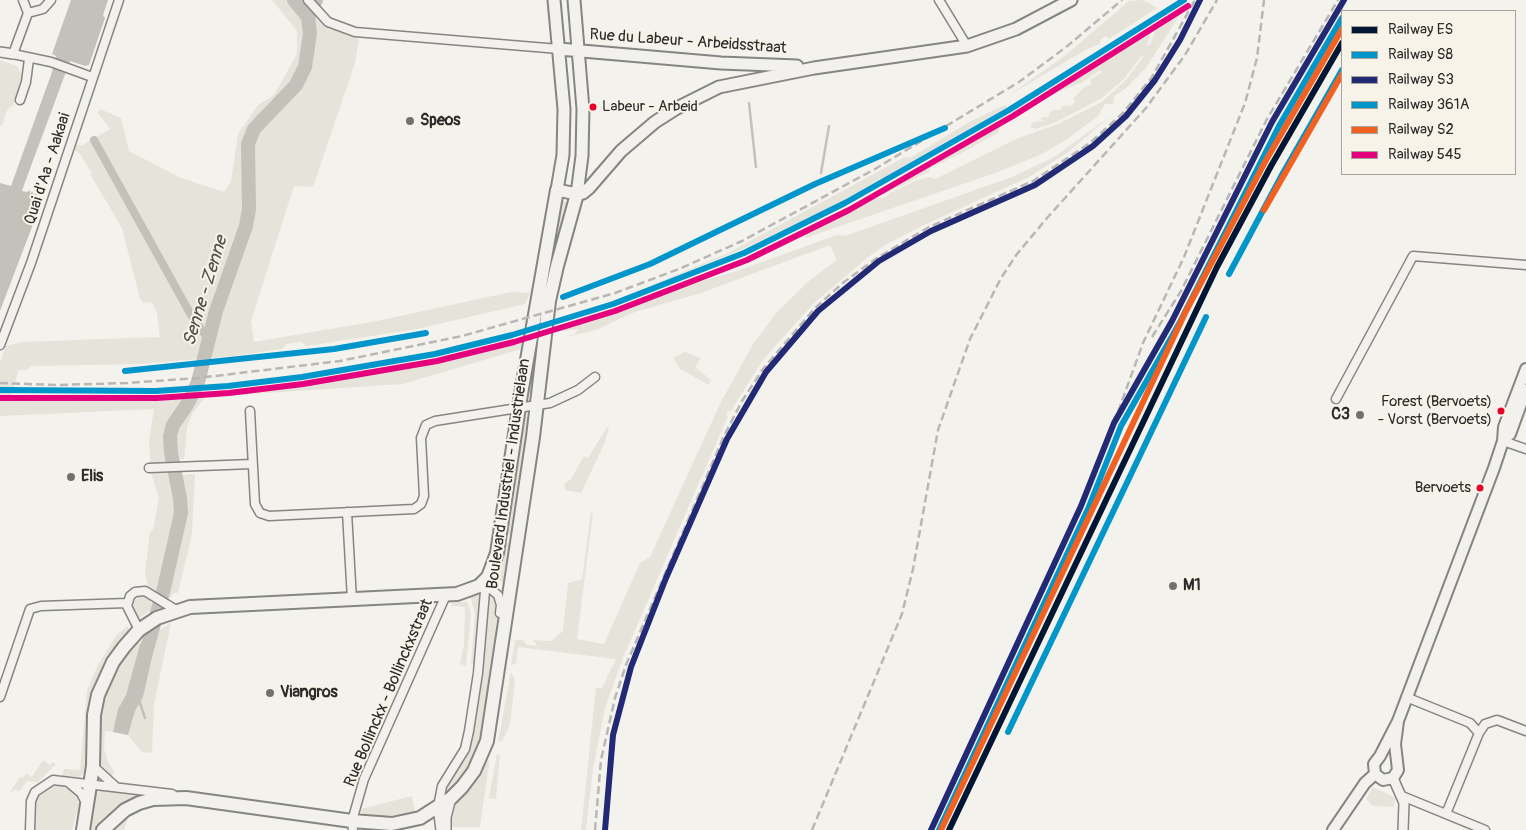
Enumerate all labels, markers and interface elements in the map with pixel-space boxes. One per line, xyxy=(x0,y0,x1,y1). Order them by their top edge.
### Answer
legend xyxy=(1341,10,1516,175)
text: Railway ES xyxy=(1388,20,1453,39)
street label: Rue du Labeur - Arbeidsstraat xyxy=(589,26,787,58)
text: Railway S8 xyxy=(1388,45,1453,64)
text: Railway S3 xyxy=(1388,70,1454,89)
text: Railway 361A xyxy=(1388,95,1469,114)
place label: Labeur - Arbeid xyxy=(602,98,698,116)
marker: Labeur - Arbeid xyxy=(588,102,598,112)
street label: Quai d'Aa - Aakaai xyxy=(21,111,75,227)
place label: Speos xyxy=(420,111,461,131)
marker: Speos xyxy=(404,115,416,127)
text: Railway S2 xyxy=(1388,120,1454,139)
text: Railway 545 xyxy=(1388,145,1462,164)
water label: Senne - Zenne xyxy=(179,233,233,349)
street label: Boulevard Industriel - Industrielaan xyxy=(483,358,535,590)
place label: Forest (Bervoets) - Vorst (Bervoets) xyxy=(1378,393,1492,428)
place label: C3 xyxy=(1331,405,1350,425)
marker: Forest (Bervoets) - Vorst (Bervoets) xyxy=(1496,406,1506,416)
marker: C3 xyxy=(1354,409,1366,421)
place label: Elis xyxy=(81,467,103,487)
marker: Elis xyxy=(65,471,77,483)
place label: Bervoets xyxy=(1415,479,1471,497)
marker: Bervoets xyxy=(1475,483,1485,493)
place label: M1 xyxy=(1183,576,1201,596)
marker: M1 xyxy=(1167,580,1179,592)
street label: Rue Bollinckx - Bollinckxstraat xyxy=(341,596,437,790)
place label: Viangros xyxy=(280,683,338,703)
marker: Viangros xyxy=(264,687,276,699)

